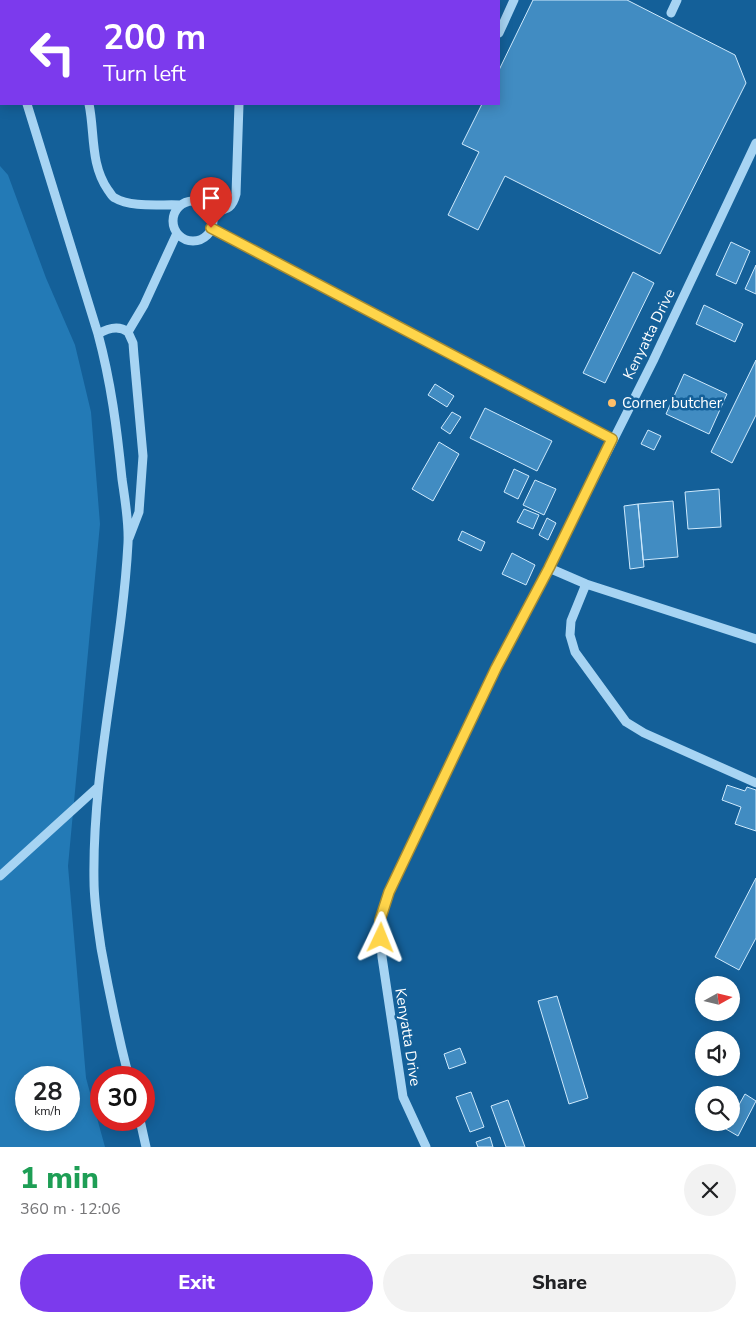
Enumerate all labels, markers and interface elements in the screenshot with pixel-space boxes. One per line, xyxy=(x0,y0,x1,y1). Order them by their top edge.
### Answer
text: 200 m xyxy=(103,14,206,61)
icon: left xyxy=(20,20,85,85)
text: Turn left xyxy=(103,59,186,89)
pin xyxy=(190,177,232,228)
icon: arrive xyxy=(197,184,225,212)
street label: Kenyatta Drive xyxy=(618,285,680,383)
place label: Corner butcher xyxy=(622,393,723,413)
marker: Corner butcher xyxy=(606,397,618,409)
position arrow xyxy=(354,911,406,963)
north arrow xyxy=(695,976,740,1021)
map controls xyxy=(695,976,740,1131)
street label: Kenyatta Drive xyxy=(390,987,426,1087)
button: sound xyxy=(695,1031,740,1076)
speed limit sign: 30 xyxy=(90,1066,155,1131)
text: 28 xyxy=(32,1075,63,1109)
button: search xyxy=(695,1086,740,1131)
text: km/h xyxy=(34,1103,61,1119)
text: 1 min xyxy=(20,1158,99,1199)
button: close xyxy=(684,1164,736,1216)
text: 360 m · 12:06 xyxy=(20,1198,121,1220)
button: Exit xyxy=(20,1254,373,1312)
button: Share xyxy=(383,1254,736,1312)

